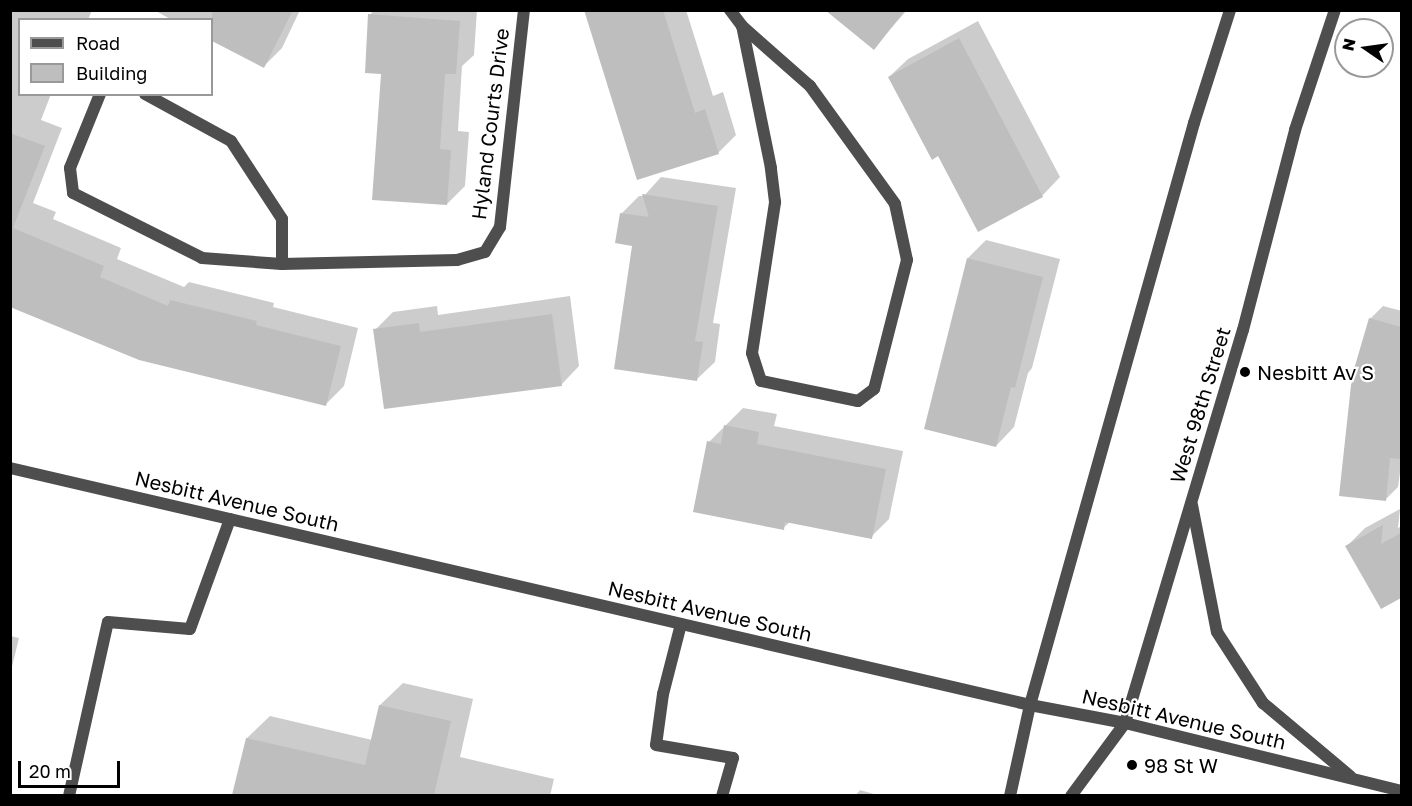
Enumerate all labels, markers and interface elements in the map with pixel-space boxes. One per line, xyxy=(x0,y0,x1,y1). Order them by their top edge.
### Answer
legend xyxy=(18,18,213,96)
north arrow xyxy=(1334,18,1394,78)
street label: Hyland Courts Drive xyxy=(466,27,514,221)
text: Road xyxy=(76,32,120,54)
text: N xyxy=(1337,36,1360,53)
text: Building xyxy=(76,62,147,84)
street label: West 98th Street xyxy=(1165,324,1235,486)
place label: Nesbitt Av S xyxy=(1257,360,1374,384)
marker: Nesbitt Av S xyxy=(1238,365,1252,379)
street label: Nesbitt Avenue South xyxy=(133,466,341,536)
street label: Nesbitt Avenue South xyxy=(606,576,814,646)
street label: Nesbitt Avenue South xyxy=(1080,684,1288,754)
scale bar xyxy=(21,749,123,787)
place label: 98 St W xyxy=(1144,753,1218,777)
marker: 98 St W xyxy=(1125,758,1139,772)
text: 20 m xyxy=(29,760,71,782)

